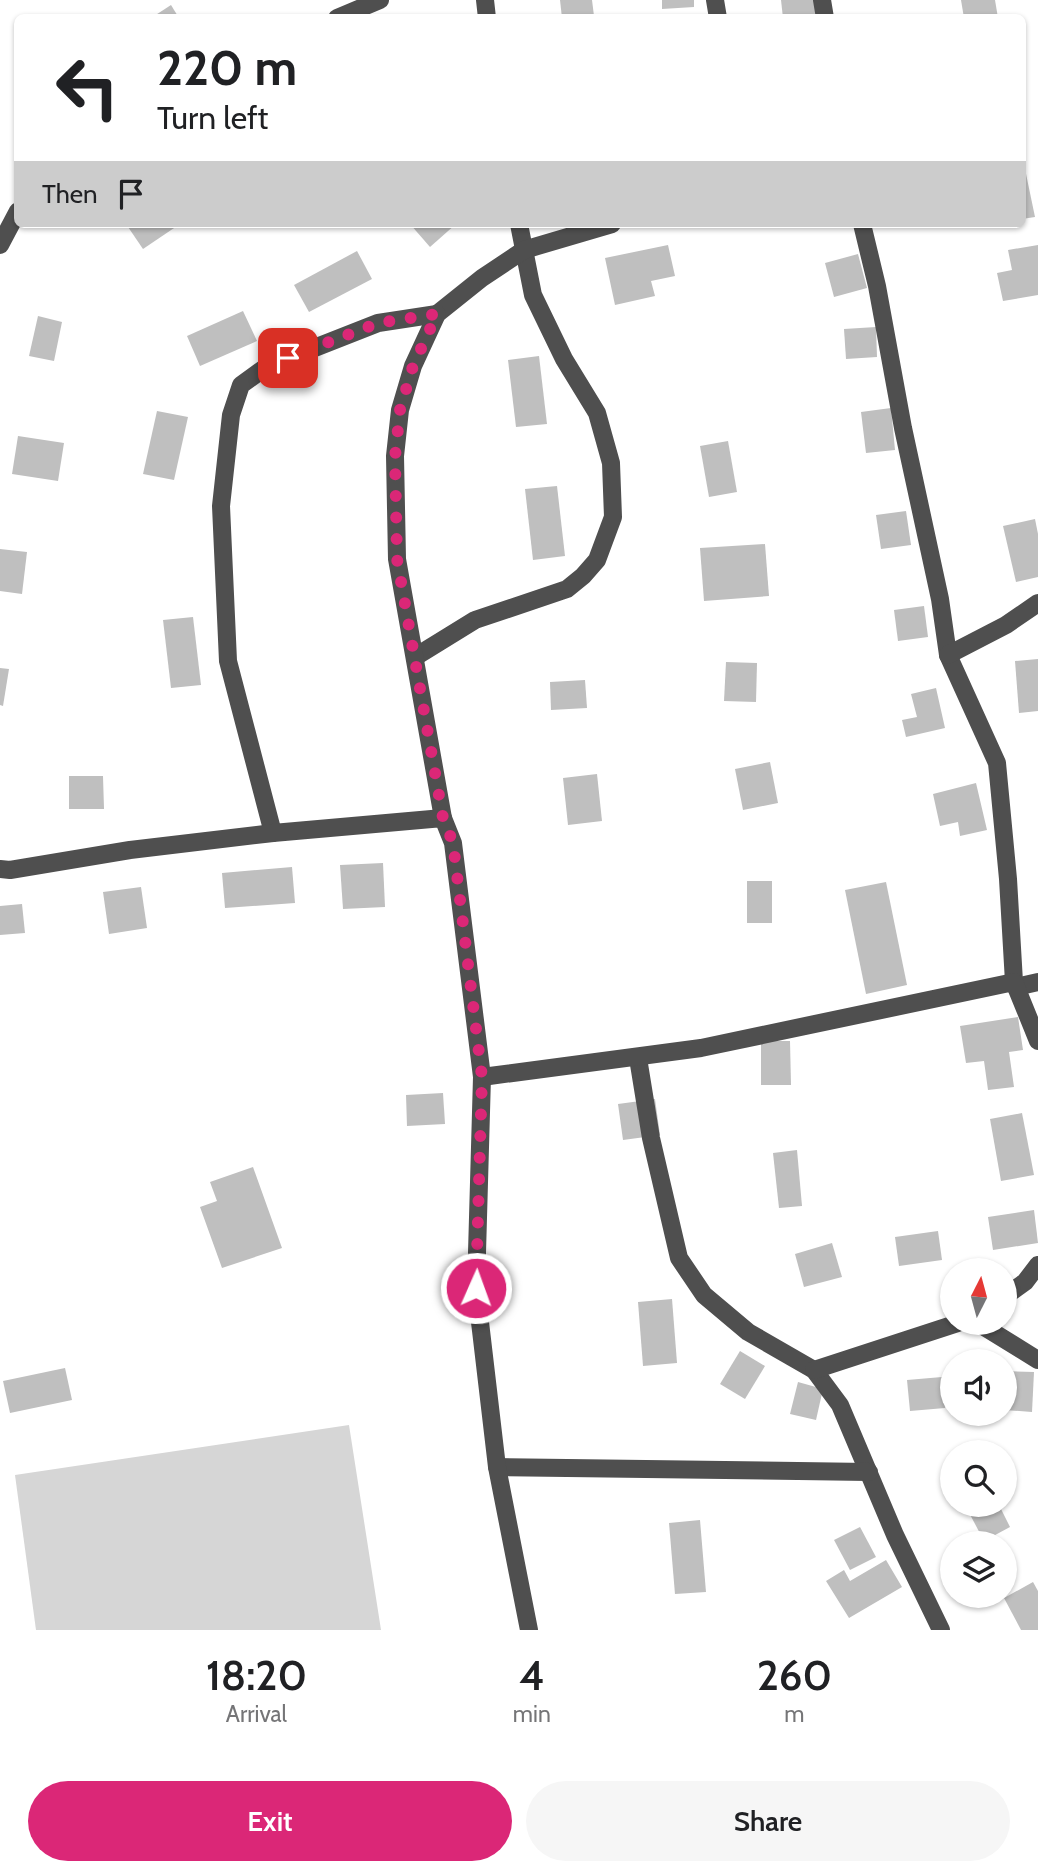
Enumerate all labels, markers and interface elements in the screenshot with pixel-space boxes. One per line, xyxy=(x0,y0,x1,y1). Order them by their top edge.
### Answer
text: 220 m xyxy=(157,38,297,97)
icon: left xyxy=(42,42,133,133)
text: Turn left xyxy=(157,98,268,137)
icon: arrive xyxy=(112,175,150,213)
text: Then xyxy=(42,178,98,210)
pin xyxy=(258,328,318,388)
icon: arrive xyxy=(269,339,307,377)
position arrow xyxy=(439,1251,513,1325)
north arrow xyxy=(940,1258,1017,1335)
map controls xyxy=(940,1258,1017,1608)
button: sound xyxy=(940,1349,1017,1426)
button: search xyxy=(940,1440,1017,1517)
button: layers xyxy=(940,1531,1017,1608)
text: 18:20 xyxy=(206,1649,307,1701)
text: 4 xyxy=(519,1649,545,1701)
text: 260 xyxy=(757,1649,832,1701)
text: Arrival xyxy=(226,1700,287,1728)
text: min xyxy=(513,1700,551,1728)
text: m xyxy=(784,1700,804,1728)
button: Exit xyxy=(28,1781,512,1861)
button: Share xyxy=(526,1781,1010,1861)

